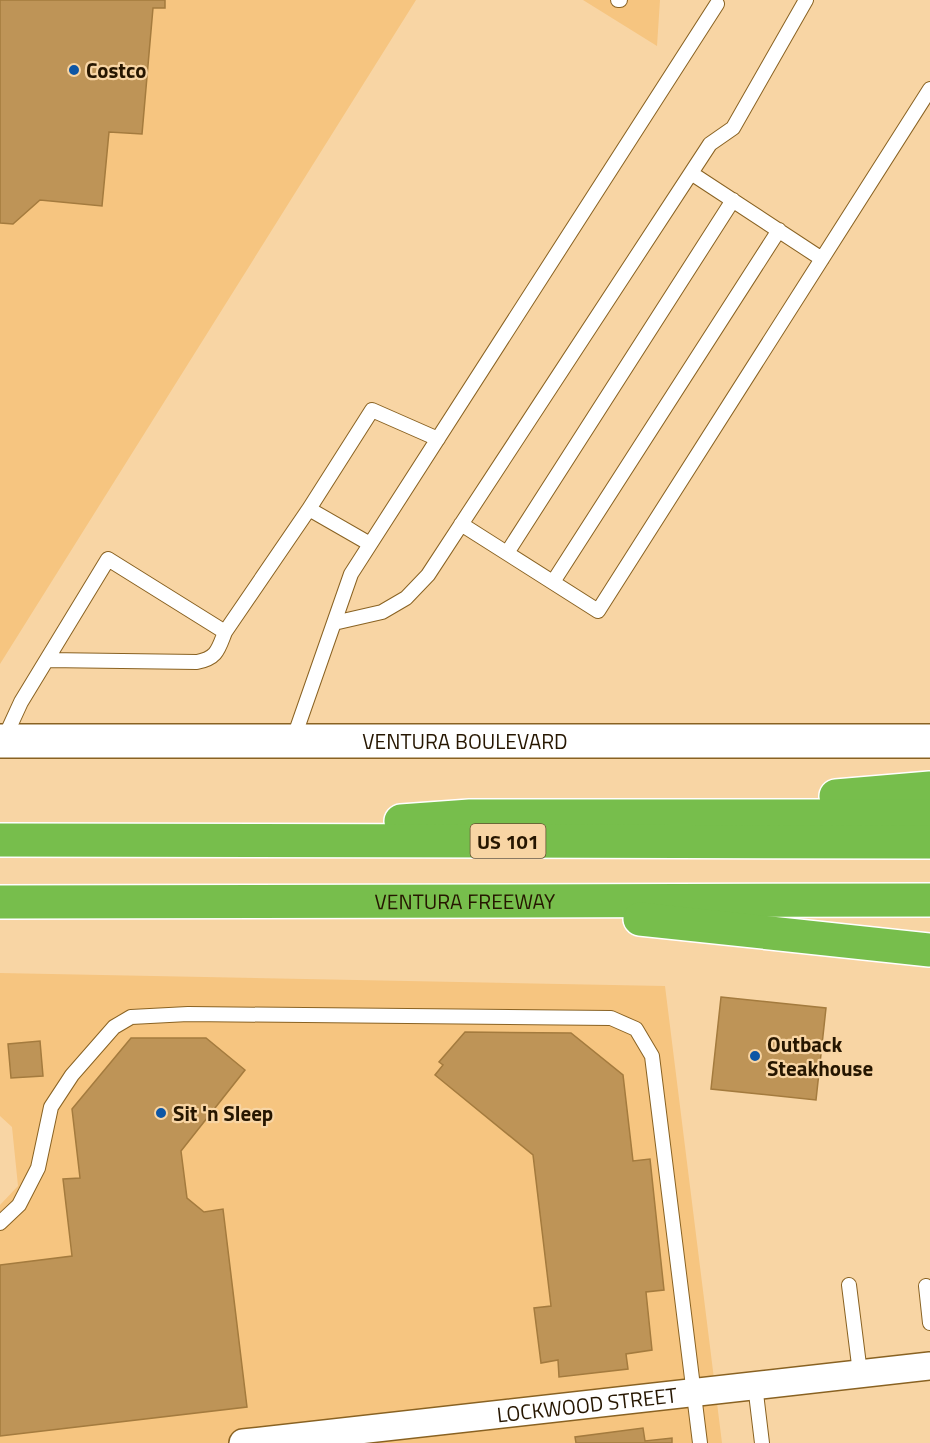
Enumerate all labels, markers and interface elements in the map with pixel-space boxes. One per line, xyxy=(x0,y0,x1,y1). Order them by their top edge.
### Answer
place label: Costco xyxy=(86,54,146,86)
marker: Costco xyxy=(67,63,81,77)
street label: VENTURA BOULEVARD xyxy=(362,725,568,757)
road number: US 101 xyxy=(470,824,546,858)
street label: VENTURA FREEWAY xyxy=(375,885,556,917)
place label: Outback Steakhouse xyxy=(767,1028,873,1084)
marker: Outback Steakhouse xyxy=(748,1049,762,1063)
place label: Sit 'n Sleep xyxy=(173,1097,273,1129)
marker: Sit 'n Sleep xyxy=(154,1106,168,1120)
street label: LOCKWOOD STREET xyxy=(495,1378,679,1430)

